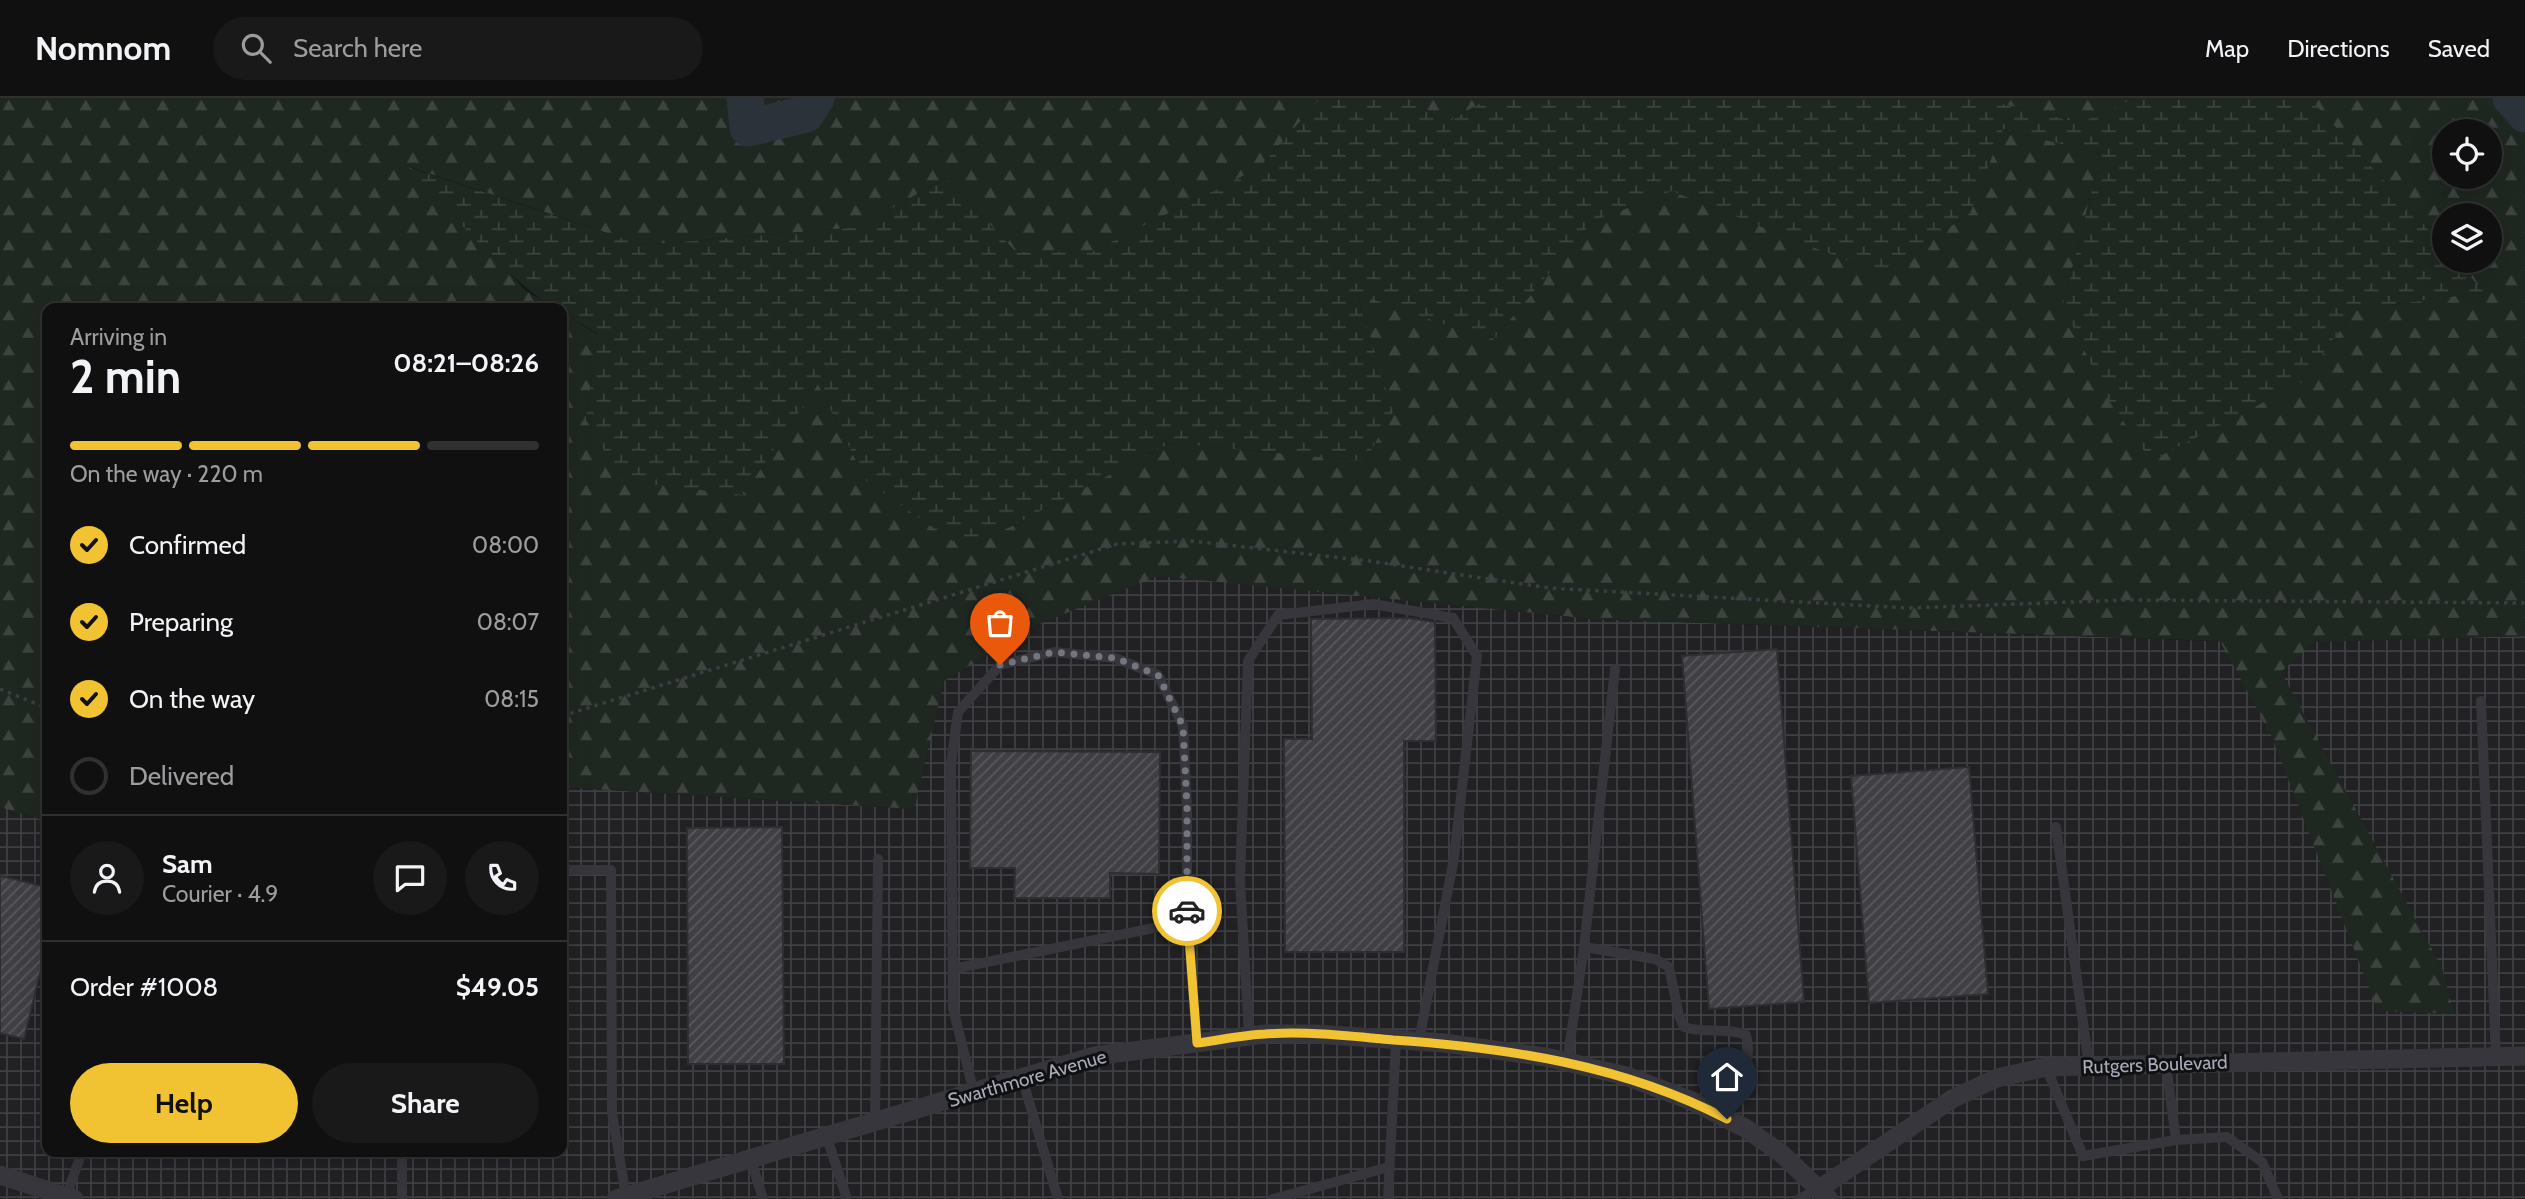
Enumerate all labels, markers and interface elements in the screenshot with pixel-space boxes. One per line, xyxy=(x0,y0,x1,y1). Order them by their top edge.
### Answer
search box xyxy=(213,17,703,80)
text: Nomnom xyxy=(35,28,171,68)
icon: search xyxy=(237,29,275,67)
text: Search here xyxy=(293,32,422,64)
text: Map xyxy=(2205,34,2249,63)
text: Directions xyxy=(2287,34,2390,63)
text: Saved xyxy=(2428,34,2490,63)
map controls xyxy=(2432,119,2502,273)
button: locate xyxy=(2432,119,2502,189)
button: layers xyxy=(2432,203,2502,273)
text: Arriving in xyxy=(70,323,167,351)
text: 08:21–08:26 xyxy=(393,347,539,379)
text: 2 min xyxy=(70,349,181,405)
text: On the way · 220 m xyxy=(70,460,263,488)
icon: check xyxy=(70,526,108,564)
text: Confirmed xyxy=(129,529,246,561)
text: 08:00 xyxy=(472,531,539,559)
pin xyxy=(970,593,1030,665)
icon: check xyxy=(70,603,108,641)
icon: bag xyxy=(981,604,1019,642)
text: Preparing xyxy=(129,606,233,638)
text: 08:07 xyxy=(477,608,539,636)
icon: check xyxy=(70,680,108,718)
text: On the way xyxy=(129,683,255,715)
text: 08:15 xyxy=(484,685,539,713)
text: Delivered xyxy=(129,760,234,792)
button: person xyxy=(70,841,144,915)
button: chat xyxy=(373,841,447,915)
button: phone xyxy=(465,841,539,915)
text: Sam xyxy=(162,848,213,880)
courier xyxy=(1152,876,1222,946)
text: Courier · 4.9 xyxy=(162,880,278,908)
icon: car xyxy=(1168,892,1206,930)
text: Order #1008 xyxy=(70,971,218,1003)
text: $49.05 xyxy=(456,971,539,1003)
street label: Swarthmore Avenue xyxy=(945,1045,1109,1112)
pin xyxy=(1697,1047,1757,1119)
street label: Rutgers Boulevard xyxy=(2082,1050,2228,1079)
icon: home xyxy=(1708,1058,1746,1096)
button: Help xyxy=(70,1063,298,1143)
button: Share xyxy=(312,1063,539,1143)

